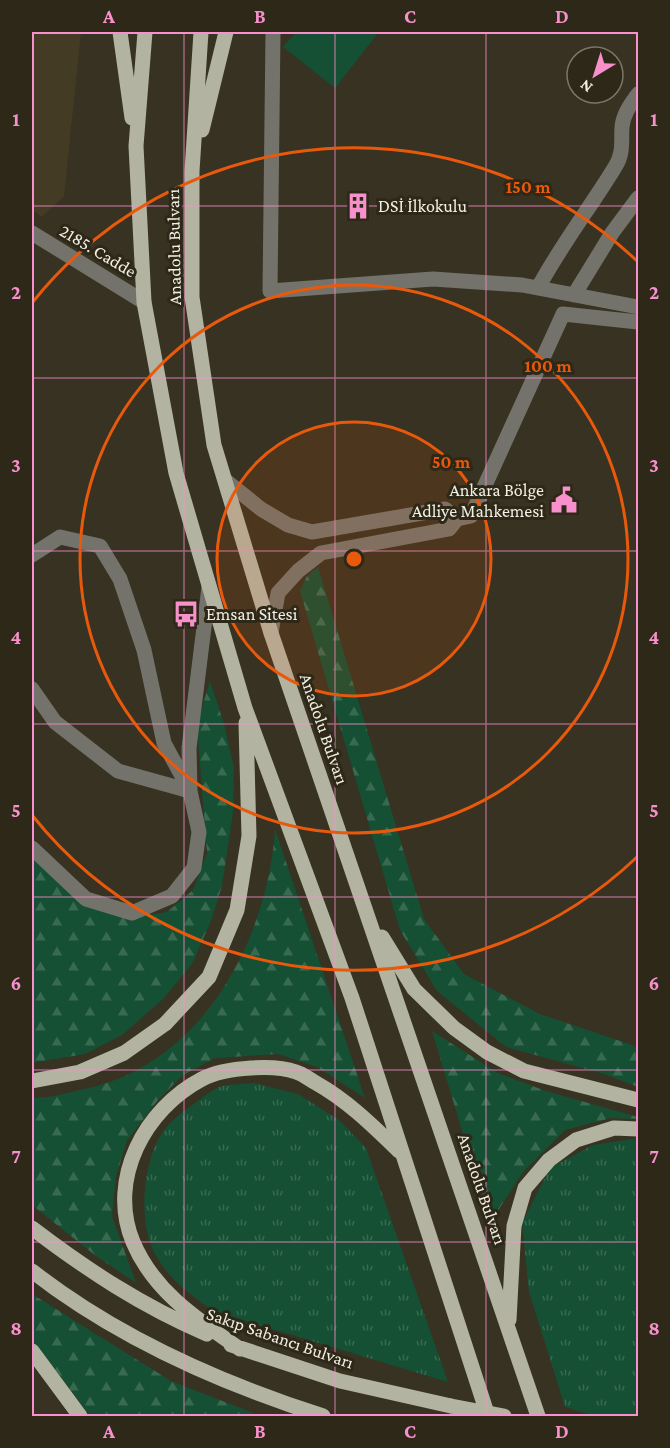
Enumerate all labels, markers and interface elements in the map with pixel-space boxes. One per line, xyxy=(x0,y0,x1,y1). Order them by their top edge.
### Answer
text: A xyxy=(102,5,116,27)
text: B xyxy=(254,5,266,27)
text: C xyxy=(404,5,416,27)
text: D xyxy=(555,5,569,27)
north arrow xyxy=(565,45,625,105)
text: N xyxy=(576,76,596,96)
text: 1 xyxy=(12,108,20,130)
text: 1 xyxy=(650,108,658,130)
text: 150 m xyxy=(505,177,551,197)
street label: Anadolu Bulvarı xyxy=(163,189,185,305)
building icon: DSİ İlkokulu xyxy=(343,191,373,221)
place label: DSİ İlkokulu xyxy=(378,196,468,216)
street label: 2185. Cadde xyxy=(56,220,140,282)
text: 2 xyxy=(11,281,21,303)
text: 2 xyxy=(649,281,659,303)
text: 100 m xyxy=(524,356,572,376)
text: 50 m xyxy=(432,452,471,472)
text: 3 xyxy=(11,454,21,476)
text: 3 xyxy=(649,454,659,476)
place label: Ankara Bölge Adliye Mahkemesi xyxy=(412,480,544,521)
public building icon: Ankara Bölge Adliye Mahkemesi xyxy=(549,485,579,515)
centre of rings xyxy=(344,549,364,569)
bus stop icon: Emsan Sitesi xyxy=(171,599,201,629)
place label: Emsan Sitesi xyxy=(206,604,298,624)
text: 4 xyxy=(11,626,22,648)
text: 4 xyxy=(649,626,660,648)
street label: Anadolu Bulvarı xyxy=(296,671,352,787)
text: 5 xyxy=(11,799,21,821)
text: 5 xyxy=(649,799,659,821)
text: 6 xyxy=(11,972,21,994)
text: 6 xyxy=(649,972,659,994)
street label: Anadolu Bulvarı xyxy=(454,1131,510,1247)
text: 7 xyxy=(11,1145,21,1167)
text: 7 xyxy=(649,1145,659,1167)
street label: Sakıp Sabancı Bulvarı xyxy=(204,1303,356,1373)
text: 8 xyxy=(10,1317,22,1339)
text: 8 xyxy=(648,1317,660,1339)
text: A xyxy=(102,1420,116,1442)
text: B xyxy=(254,1420,266,1442)
text: C xyxy=(404,1420,416,1442)
text: D xyxy=(555,1420,569,1442)

